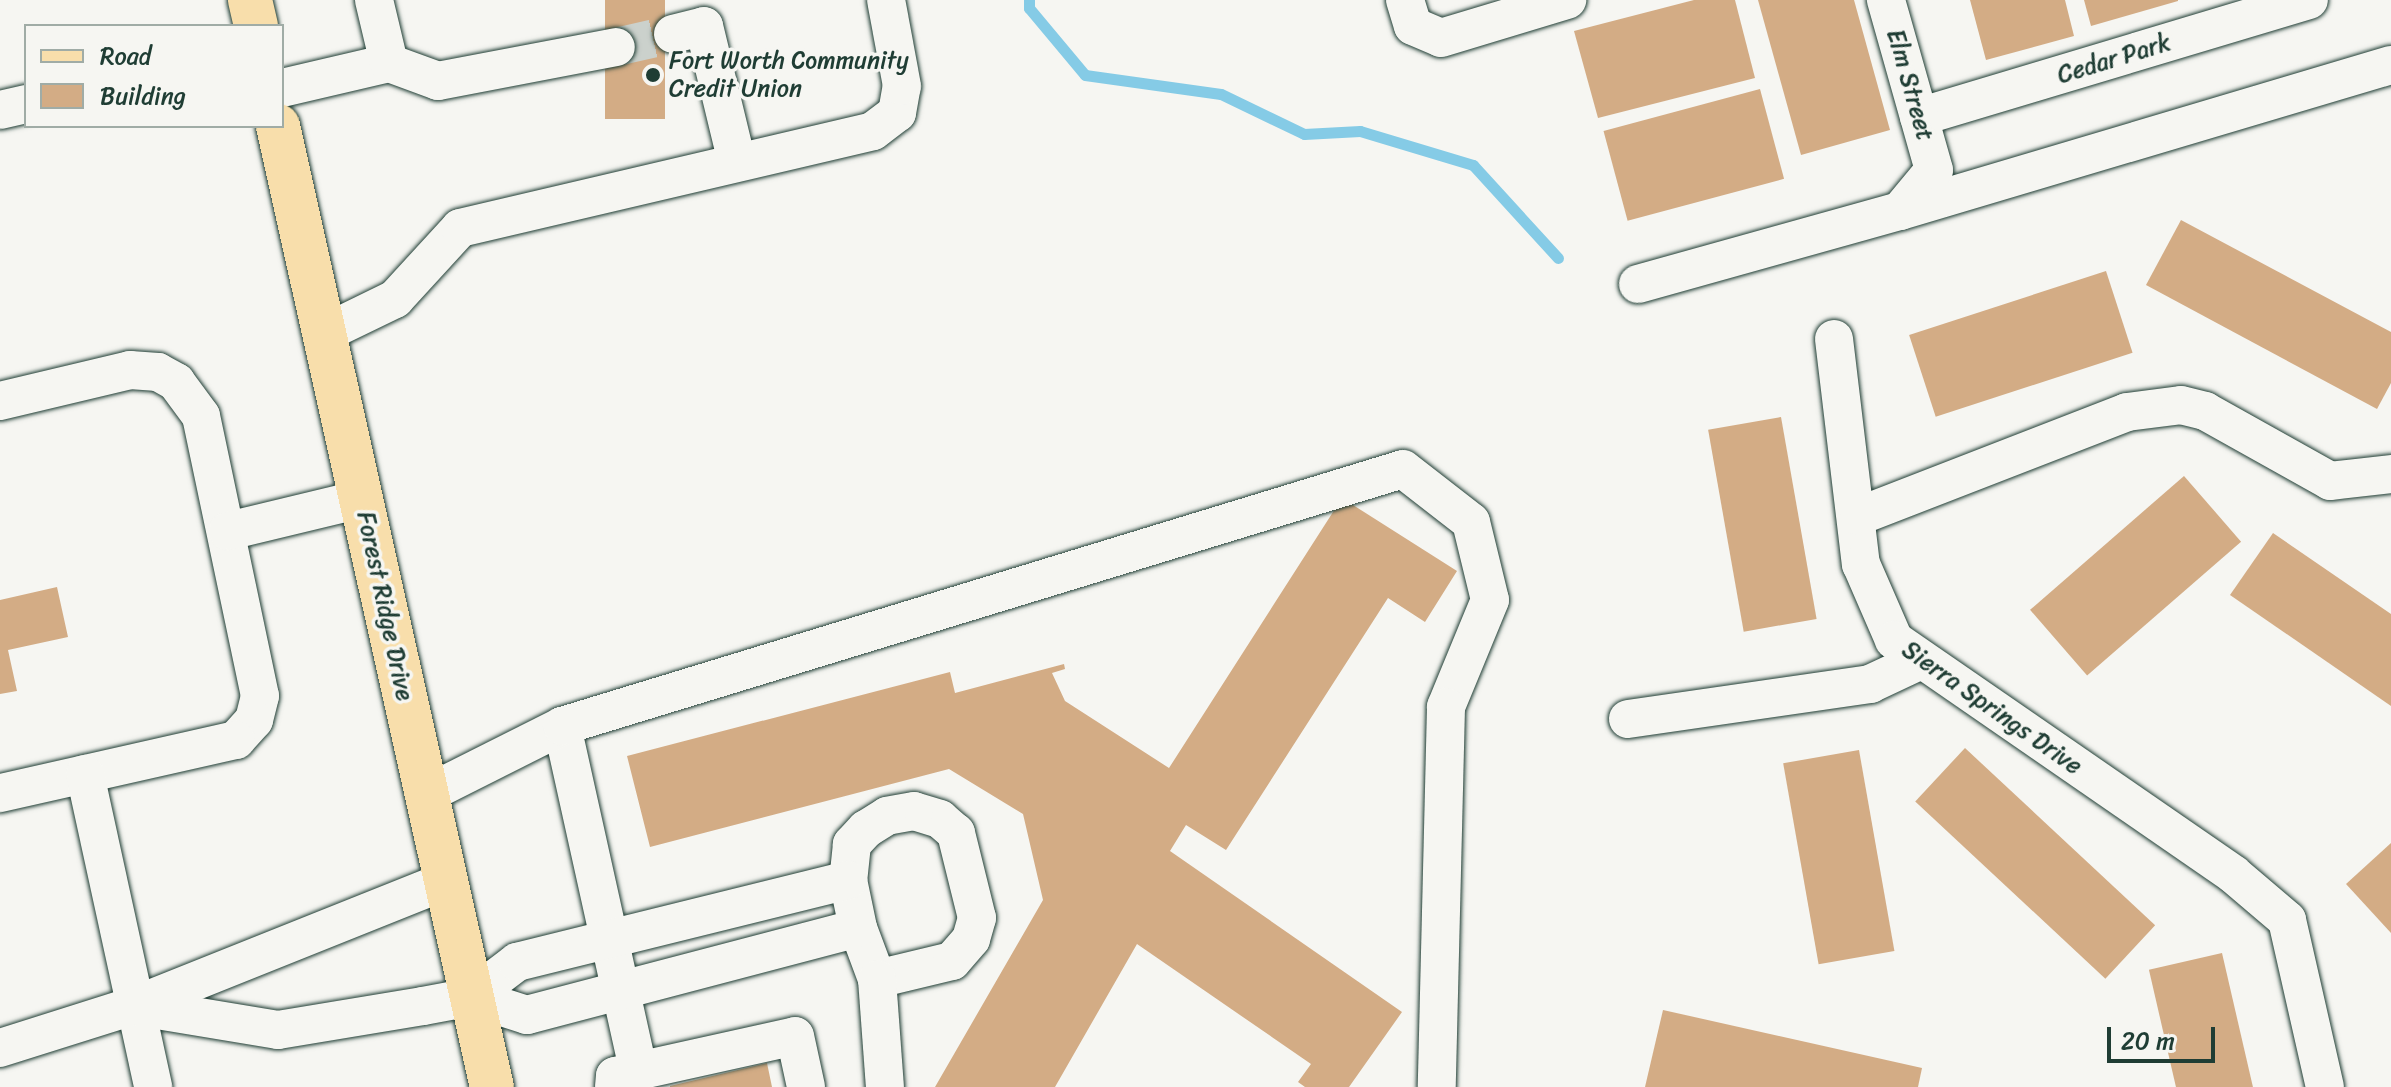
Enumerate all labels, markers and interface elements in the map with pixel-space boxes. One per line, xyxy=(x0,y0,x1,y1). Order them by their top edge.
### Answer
legend xyxy=(24,24,284,128)
street label: Elm Street xyxy=(1880,26,1940,144)
street label: Cedar Park xyxy=(2054,28,2174,90)
text: Road xyxy=(100,35,151,77)
place label: Fort Worth Community Credit Union xyxy=(669,47,910,103)
marker: Fort Worth Community Credit Union xyxy=(644,66,662,84)
text: Building xyxy=(100,75,186,117)
street label: Forest Ridge Drive xyxy=(351,508,419,704)
street label: Sierra Springs Drive xyxy=(1897,635,2087,781)
scale bar xyxy=(2111,1011,2219,1061)
text: 20 m xyxy=(2121,1020,2175,1062)

